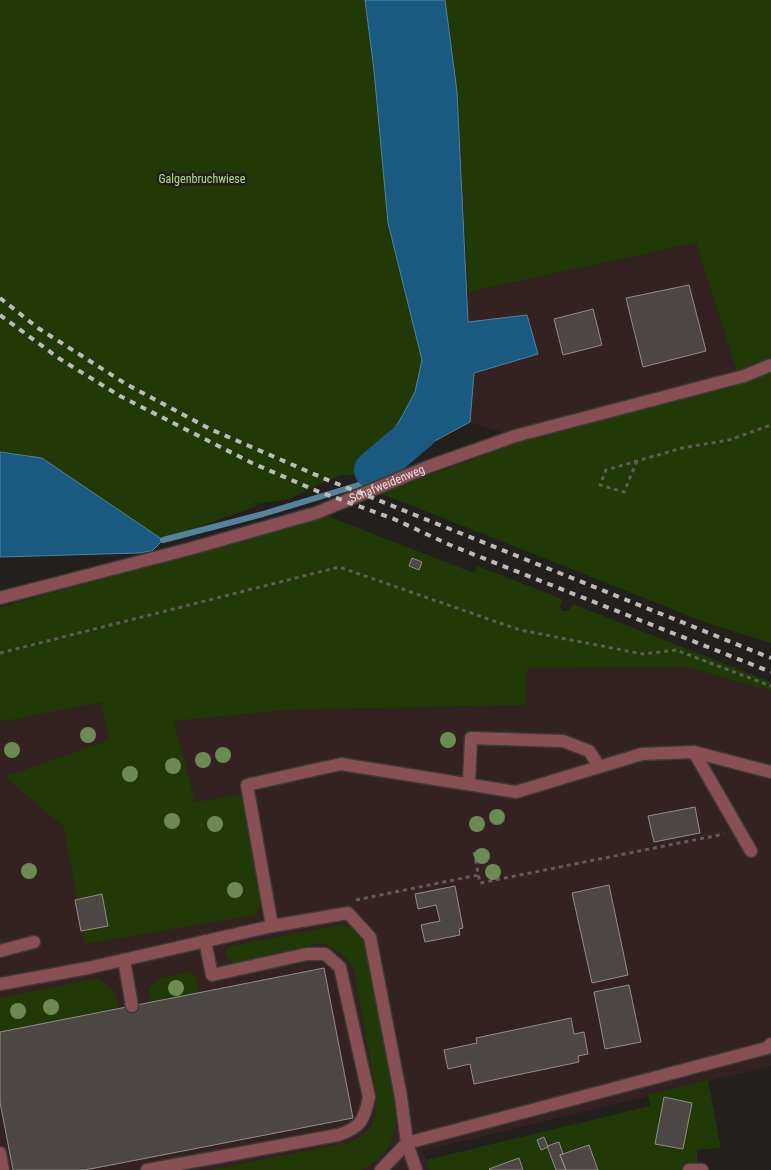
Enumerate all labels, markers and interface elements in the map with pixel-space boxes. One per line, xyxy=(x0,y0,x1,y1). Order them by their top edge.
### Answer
park label: Galgenbruchwiese xyxy=(159,172,246,186)
street label: Schafweidenweg xyxy=(347,462,427,505)

